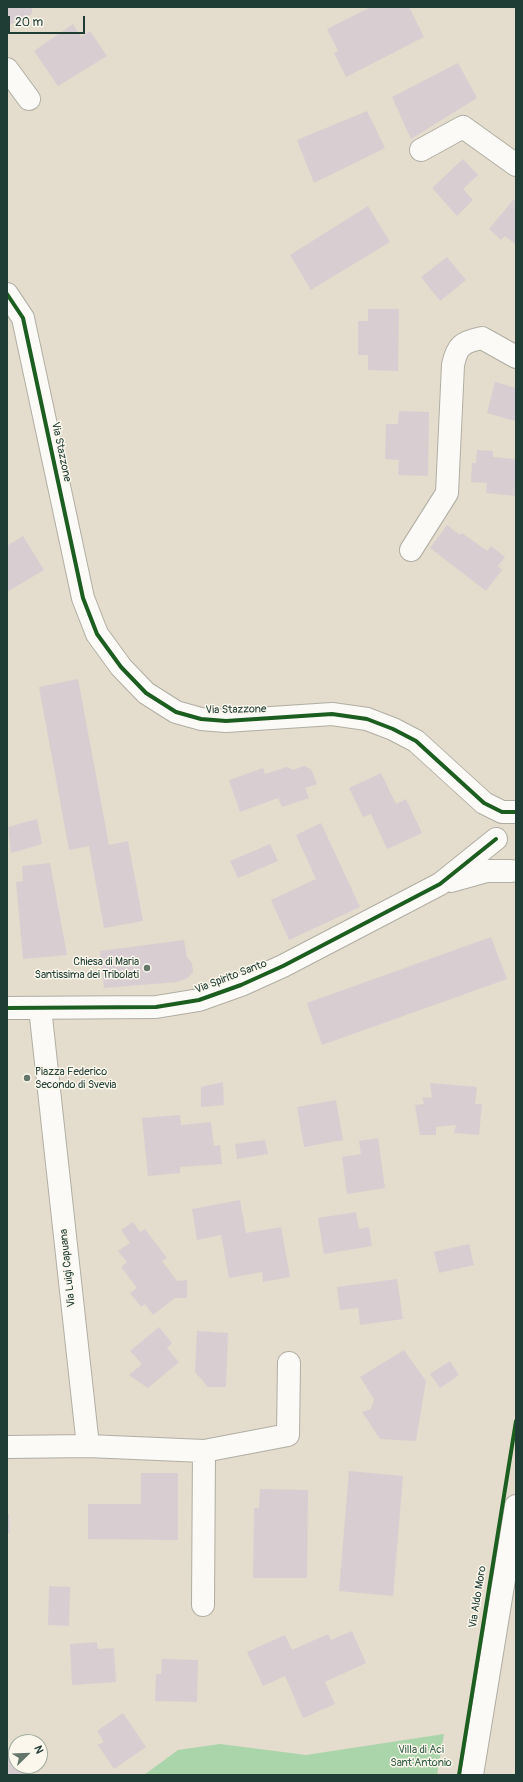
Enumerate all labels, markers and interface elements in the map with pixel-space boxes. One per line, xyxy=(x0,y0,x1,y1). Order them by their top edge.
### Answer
scale bar xyxy=(10,8,87,34)
text: 20 m xyxy=(15,15,43,30)
street label: Via Stazzone xyxy=(48,421,74,483)
street label: Via Stazzone xyxy=(205,703,267,717)
place label: Chiesa di Maria Santissima dei Tribolati xyxy=(34,955,139,981)
street label: Via Spirito Santo xyxy=(193,957,269,997)
marker: Chiesa di Maria Santissima dei Tribolati xyxy=(142,963,152,973)
place label: Piazza Federico Secondo di Svevia xyxy=(35,1065,116,1091)
marker: Piazza Federico Secondo di Svevia xyxy=(22,1073,32,1083)
street label: Via Luigi Capuana xyxy=(57,1228,79,1308)
street label: Via Aldo Moro xyxy=(467,1565,489,1629)
north arrow xyxy=(8,1734,48,1774)
park label: Villa di Aci Sant'Antonio xyxy=(390,1743,452,1769)
text: N xyxy=(31,1744,46,1755)

